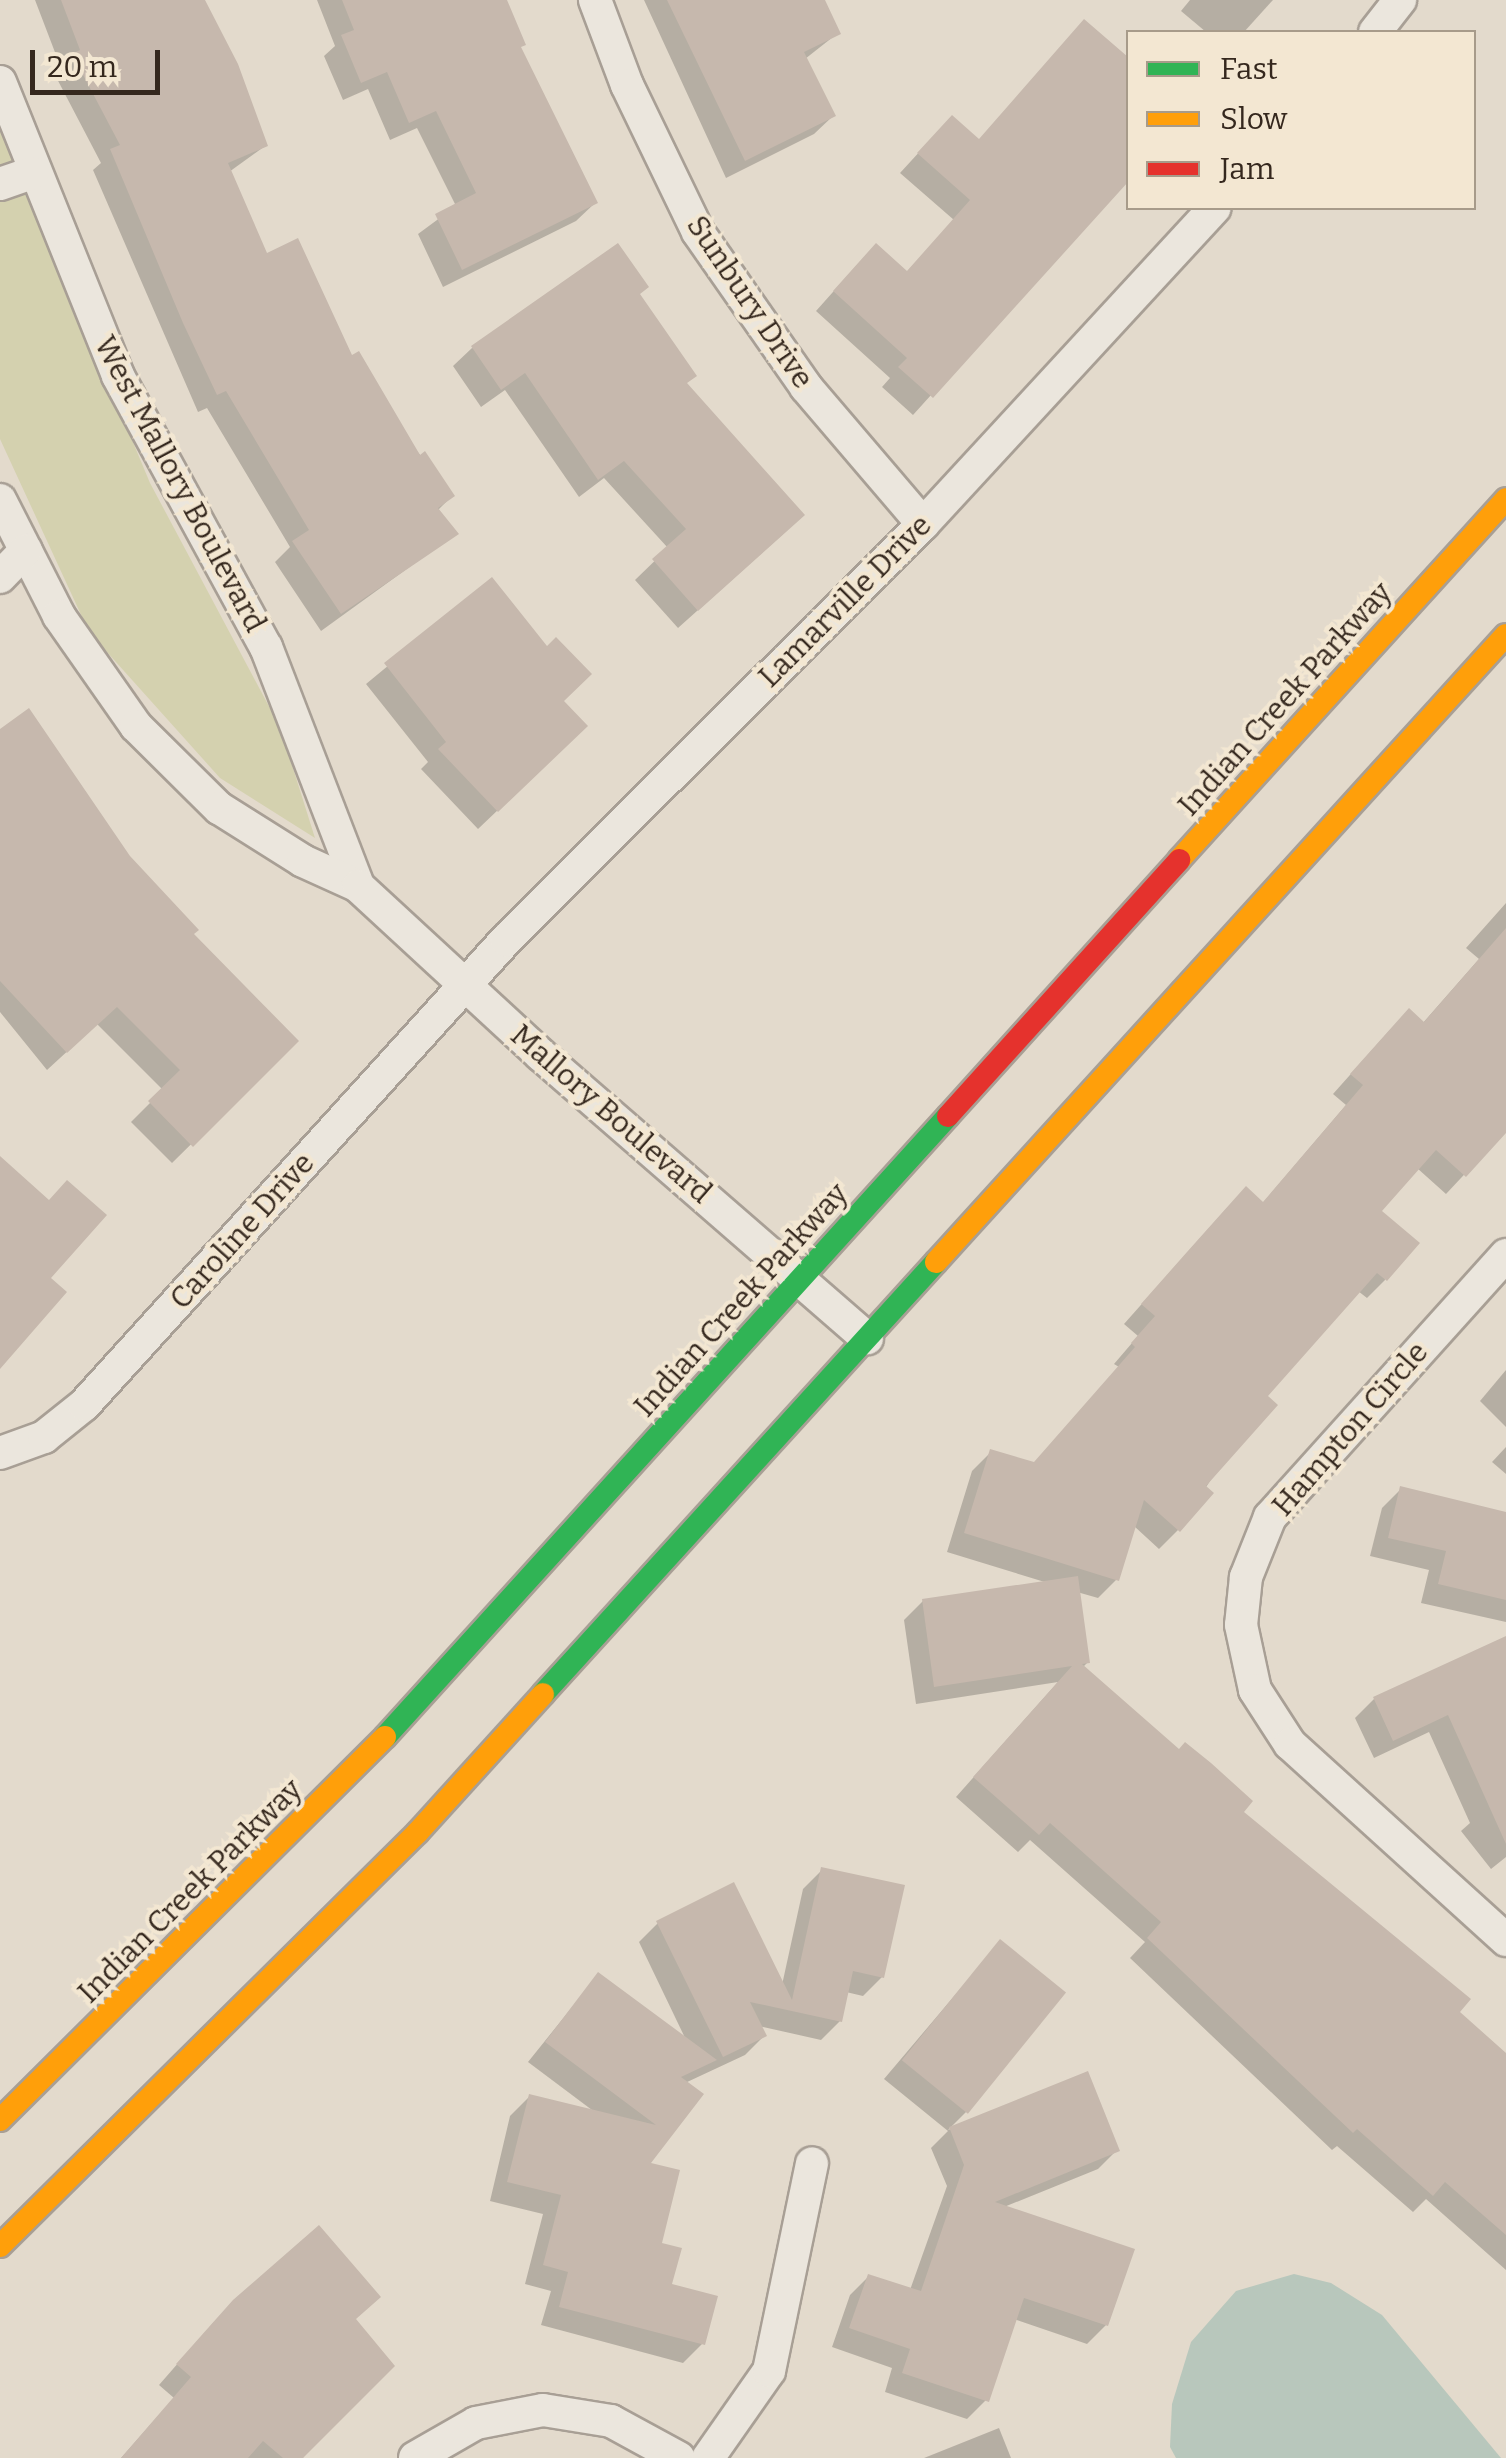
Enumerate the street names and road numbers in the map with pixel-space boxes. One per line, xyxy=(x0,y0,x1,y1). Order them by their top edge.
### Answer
street label: Sunbury Drive xyxy=(679,209,821,395)
street label: West Mallory Boulevard xyxy=(87,330,273,638)
street label: Lamarville Drive xyxy=(751,507,939,695)
street label: Indian Creek Parkway xyxy=(1171,575,1399,823)
street label: Mallory Boulevard xyxy=(503,1017,719,1211)
street label: Caroline Drive xyxy=(162,1145,322,1317)
street label: Indian Creek Parkway xyxy=(627,1176,855,1424)
street label: Hampton Circle xyxy=(1265,1335,1435,1523)
street label: Indian Creek Parkway xyxy=(71,1772,309,2010)

